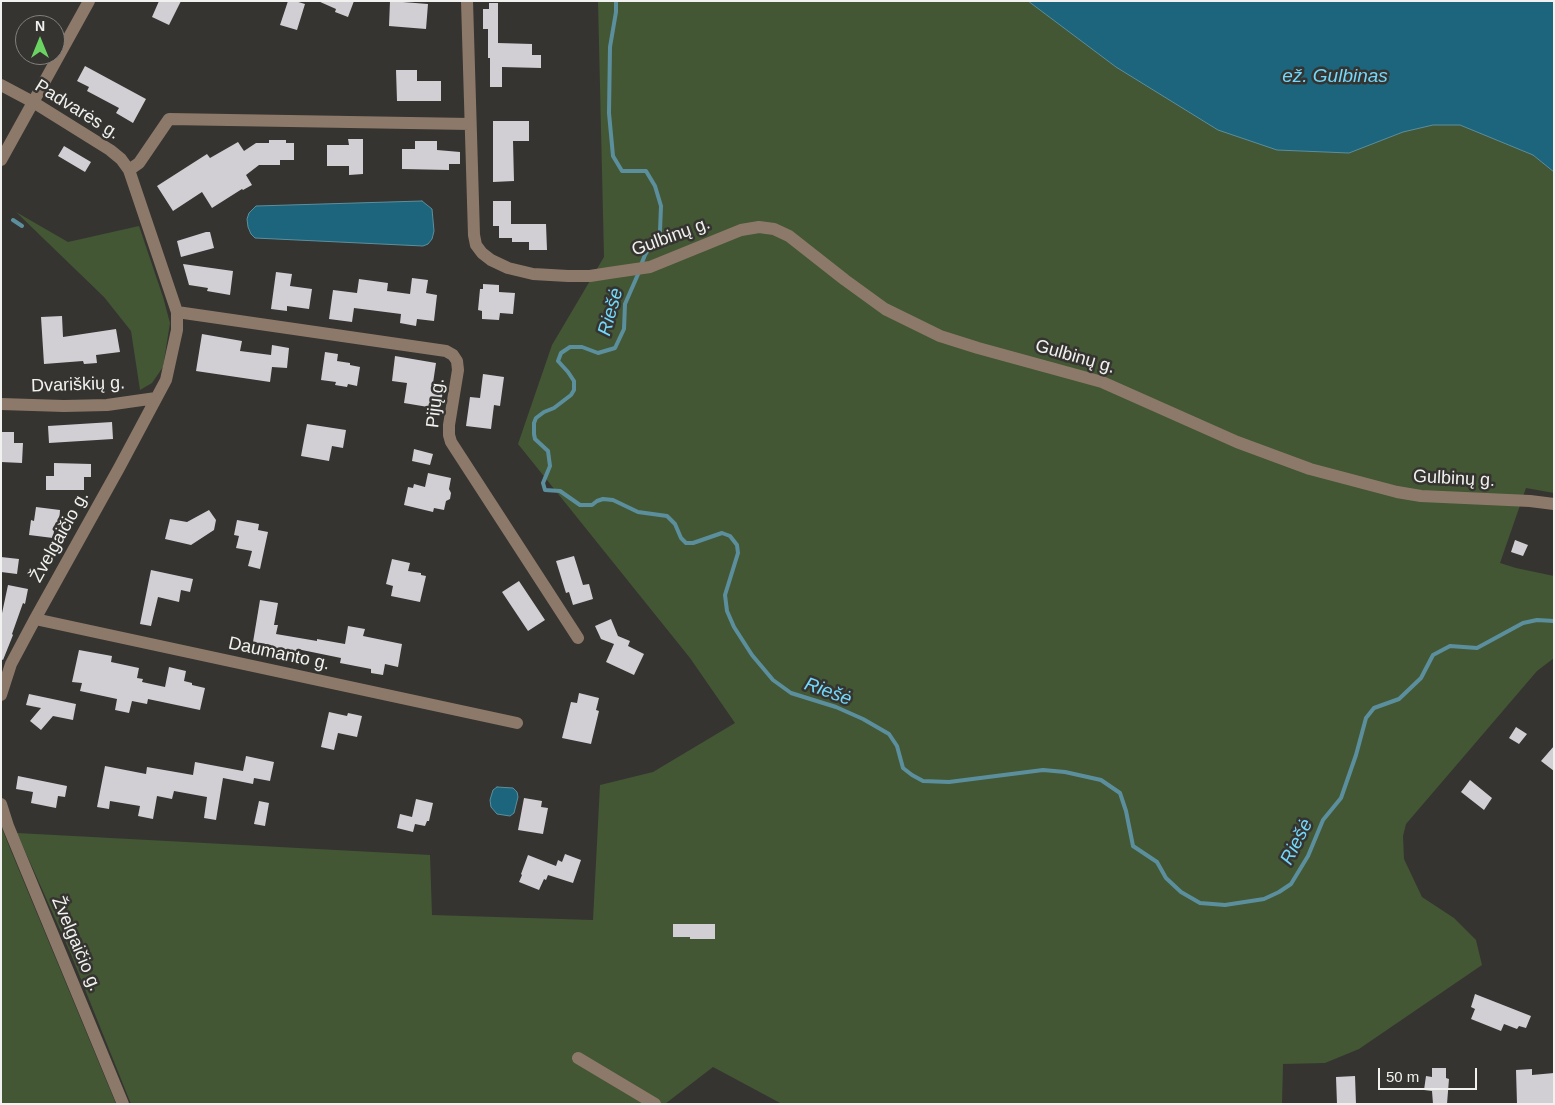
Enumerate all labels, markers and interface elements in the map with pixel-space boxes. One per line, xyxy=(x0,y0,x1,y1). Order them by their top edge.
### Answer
north arrow xyxy=(15,15,65,65)
text: N xyxy=(35,18,45,34)
water label: ež. Gulbinas xyxy=(1282,66,1388,88)
street label: Padvarės g. xyxy=(31,75,123,145)
street label: Gulbinų g. xyxy=(629,213,713,261)
water label: Riešė xyxy=(593,286,629,338)
street label: Gulbinų g. xyxy=(1033,335,1117,379)
street label: Dvariškių g. xyxy=(31,373,125,397)
street label: Pijų g. xyxy=(422,377,450,429)
street label: Gulbinų g. xyxy=(1412,466,1496,492)
street label: Žvelgaičio g. xyxy=(26,488,94,586)
street label: Daumanto g. xyxy=(226,633,332,675)
water label: Riešė xyxy=(801,673,855,711)
water label: Riešė xyxy=(1276,815,1318,869)
street label: Žvelgaičio g. xyxy=(46,893,106,995)
scale bar xyxy=(1380,1058,1479,1090)
text: 50 m xyxy=(1386,1068,1419,1085)

